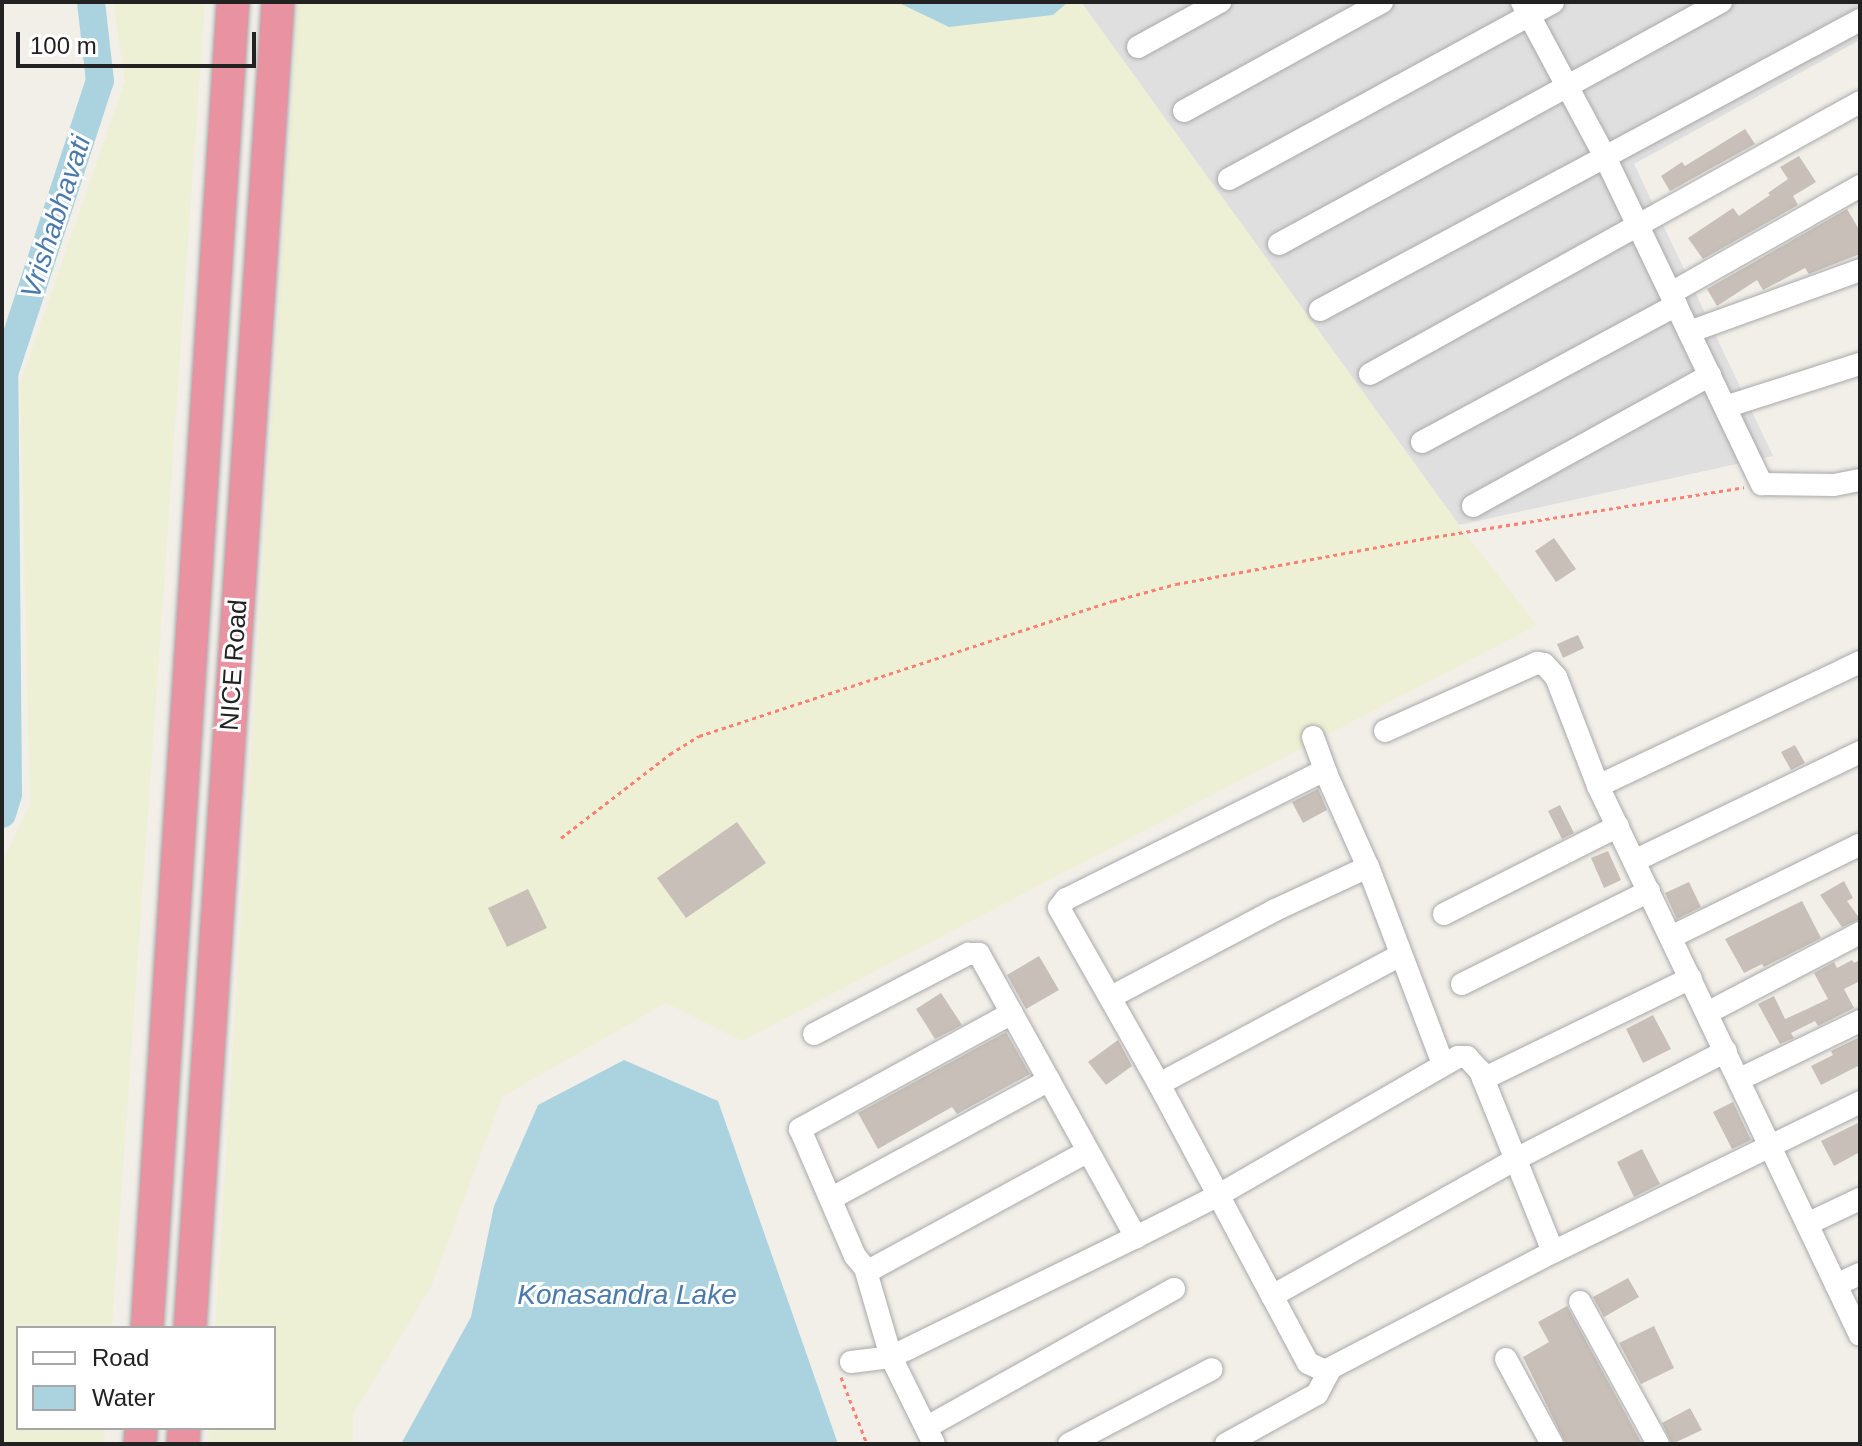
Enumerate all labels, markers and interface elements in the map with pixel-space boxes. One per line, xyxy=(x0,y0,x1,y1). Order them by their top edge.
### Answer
scale bar xyxy=(20,16,260,66)
text: 100 m xyxy=(30,32,97,59)
water label: Vrishabhavati xyxy=(14,131,98,303)
street label: NICE Road xyxy=(214,598,254,732)
water label: Konasandra Lake xyxy=(517,1278,737,1312)
legend xyxy=(16,1326,276,1430)
text: Road xyxy=(92,1344,149,1371)
text: Water xyxy=(92,1384,155,1411)

